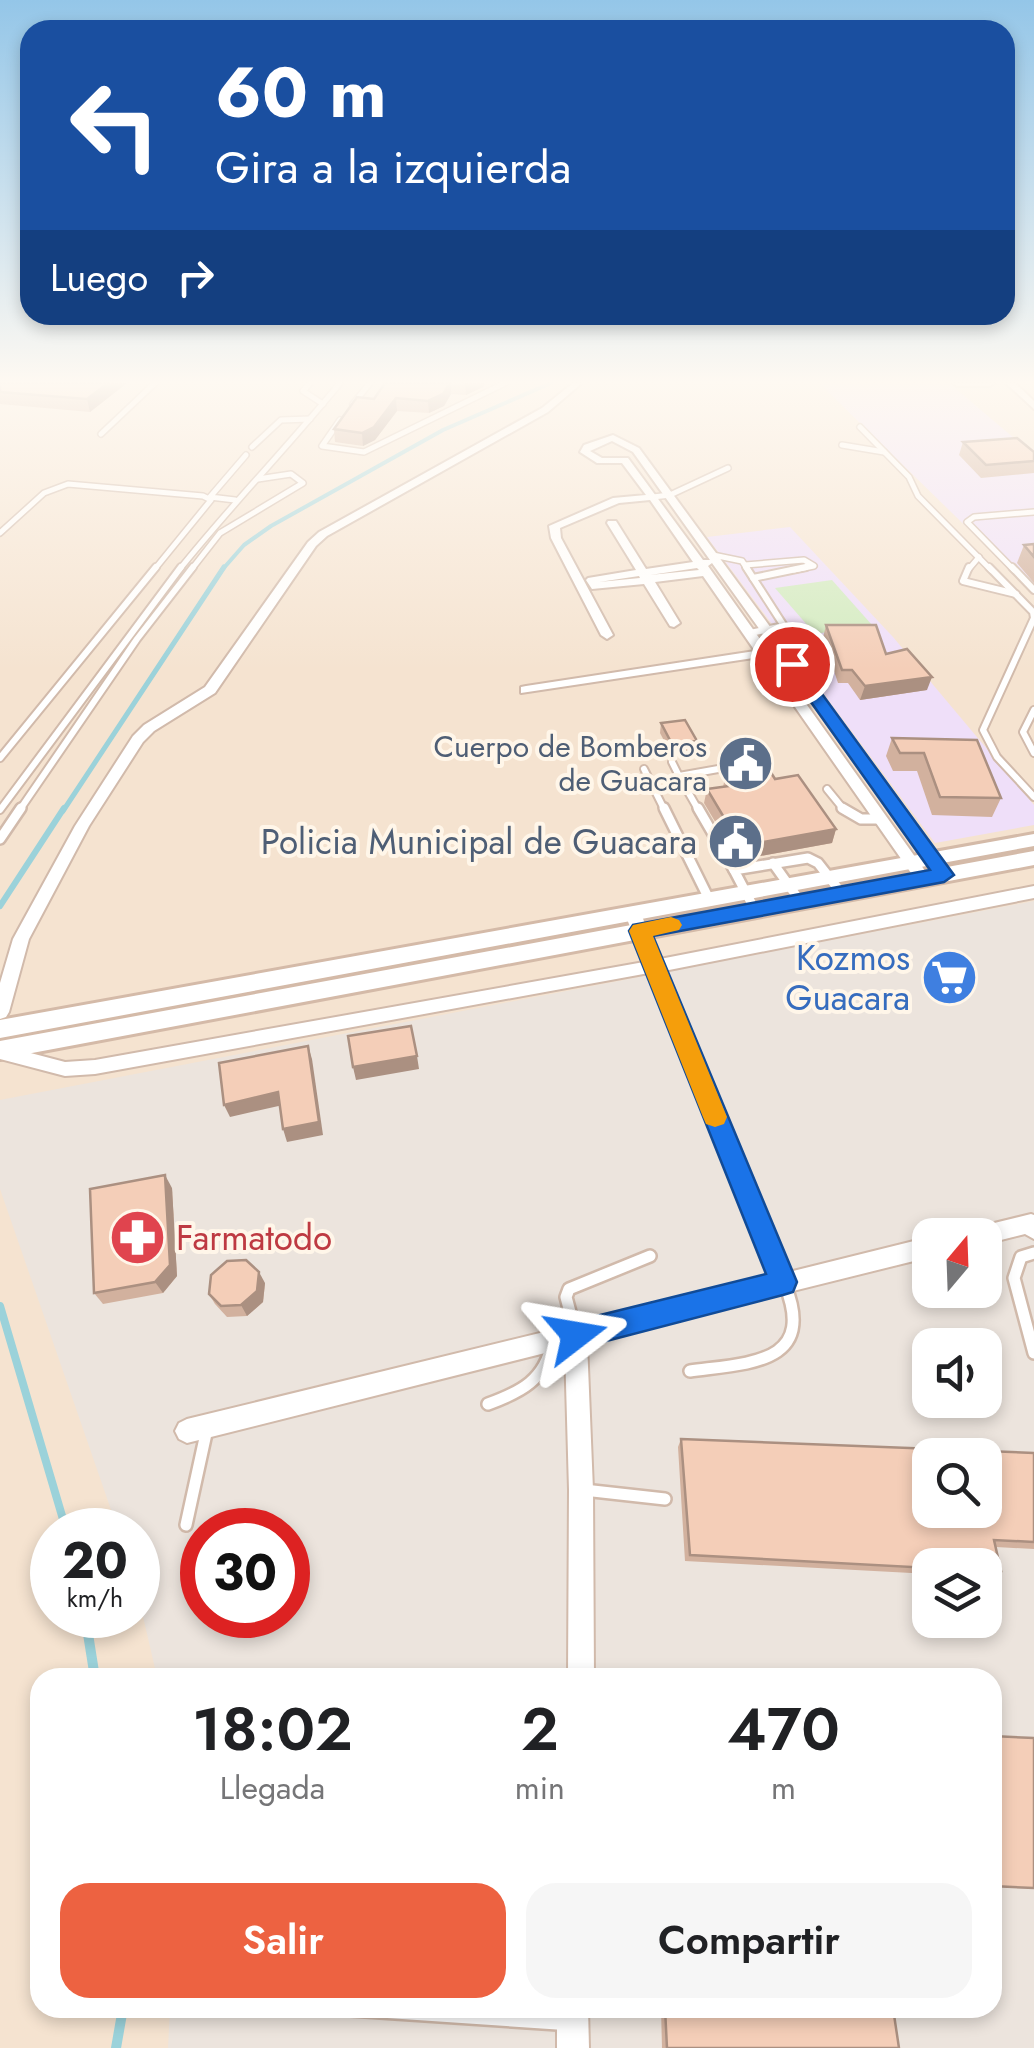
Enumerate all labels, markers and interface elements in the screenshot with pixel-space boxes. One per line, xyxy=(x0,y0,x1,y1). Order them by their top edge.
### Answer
text: 60 m xyxy=(215,42,387,143)
icon: left xyxy=(50,60,180,190)
text: Gira a la izquierda xyxy=(215,135,571,200)
text: Luego xyxy=(50,250,148,305)
icon: right xyxy=(168,250,223,305)
pin xyxy=(750,622,835,707)
icon: arrive xyxy=(765,637,820,692)
place label: Cuerpo de Bomberos de Guacara xyxy=(434,725,707,802)
public building icon: Cuerpo de Bomberos de Guacara xyxy=(716,734,776,794)
public building icon: Policia Municipal de Guacara xyxy=(706,812,766,872)
place label: Policia Municipal de Guacara xyxy=(261,817,697,867)
place label: Kozmos Guacara xyxy=(785,933,910,1023)
supermarket icon: Kozmos Guacara xyxy=(919,948,979,1008)
pharmacy icon: Farmatodo xyxy=(107,1208,167,1268)
place label: Farmatodo xyxy=(176,1213,332,1263)
north arrow xyxy=(912,1218,1002,1308)
map controls xyxy=(912,1218,1002,1638)
position arrow xyxy=(524,1283,628,1387)
button: sound xyxy=(912,1328,1002,1418)
button: search xyxy=(912,1438,1002,1528)
speed limit sign: 30 xyxy=(180,1508,310,1638)
text: 20 xyxy=(62,1524,128,1597)
button: layers xyxy=(912,1548,1002,1638)
text: km/h xyxy=(67,1580,123,1616)
text: 18:02 xyxy=(192,1686,353,1773)
text: 2 xyxy=(521,1686,559,1773)
text: 470 xyxy=(727,1686,840,1773)
text: Llegada xyxy=(220,1765,325,1811)
text: min xyxy=(515,1765,565,1811)
text: m xyxy=(771,1765,796,1811)
button: Salir xyxy=(60,1883,506,1998)
button: Compartir xyxy=(526,1883,972,1998)

